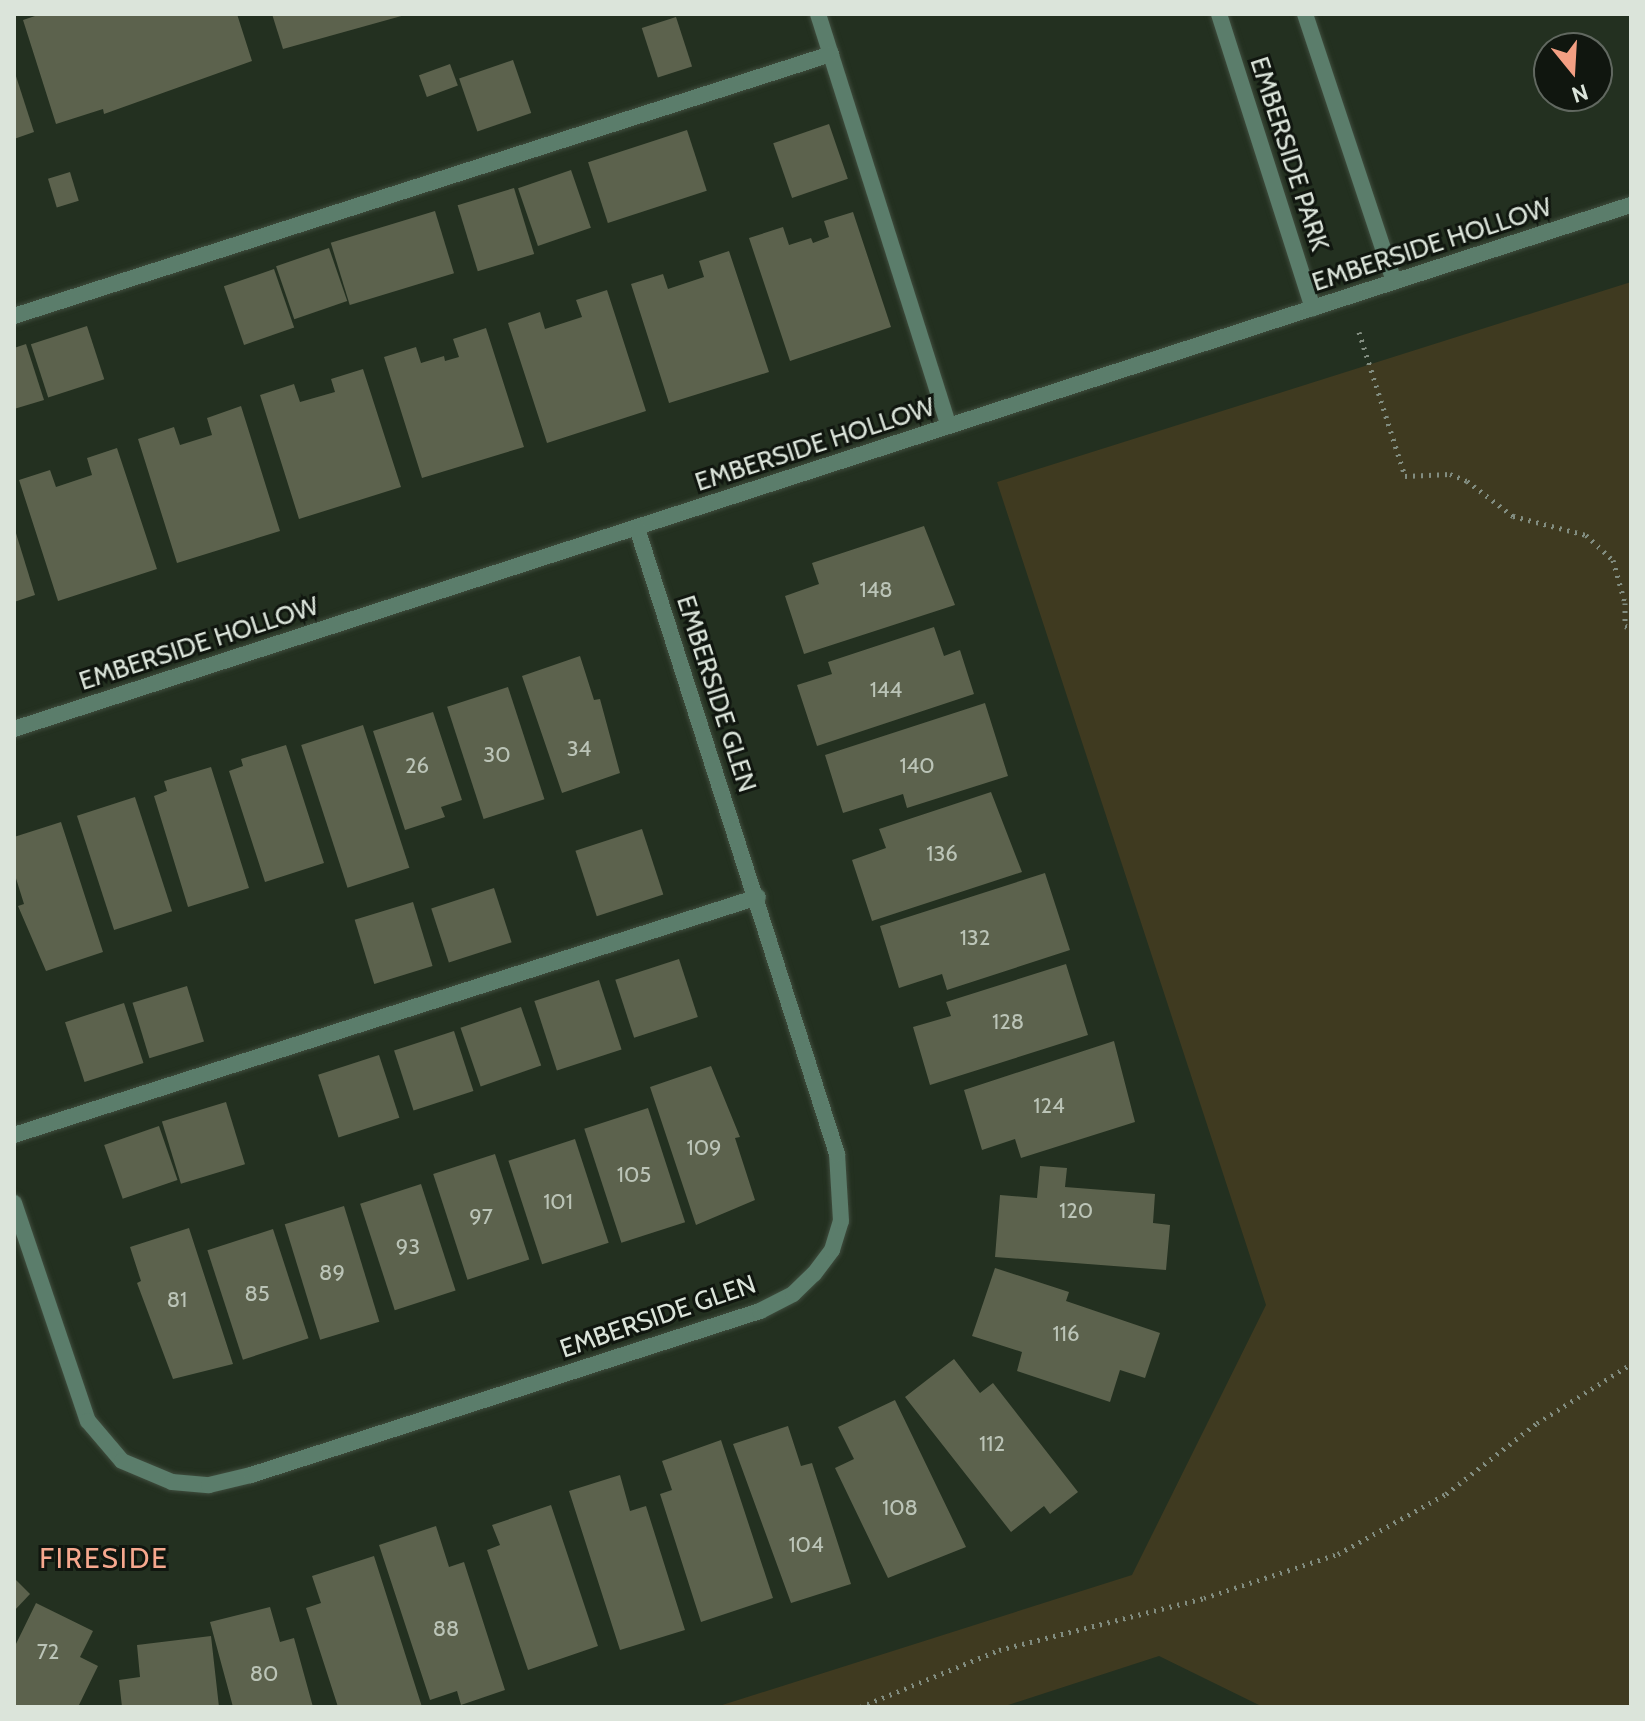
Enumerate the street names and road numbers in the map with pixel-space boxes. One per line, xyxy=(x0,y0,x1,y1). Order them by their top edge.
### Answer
street label: EMBERSIDE PARK xyxy=(1243,53,1335,255)
street label: EMBERSIDE HOLLOW xyxy=(1308,192,1556,298)
street label: EMBERSIDE HOLLOW xyxy=(691,392,939,498)
street label: EMBERSIDE HOLLOW xyxy=(75,591,323,697)
street label: EMBERSIDE GLEN xyxy=(669,592,763,796)
street label: EMBERSIDE GLEN xyxy=(556,1269,760,1365)

